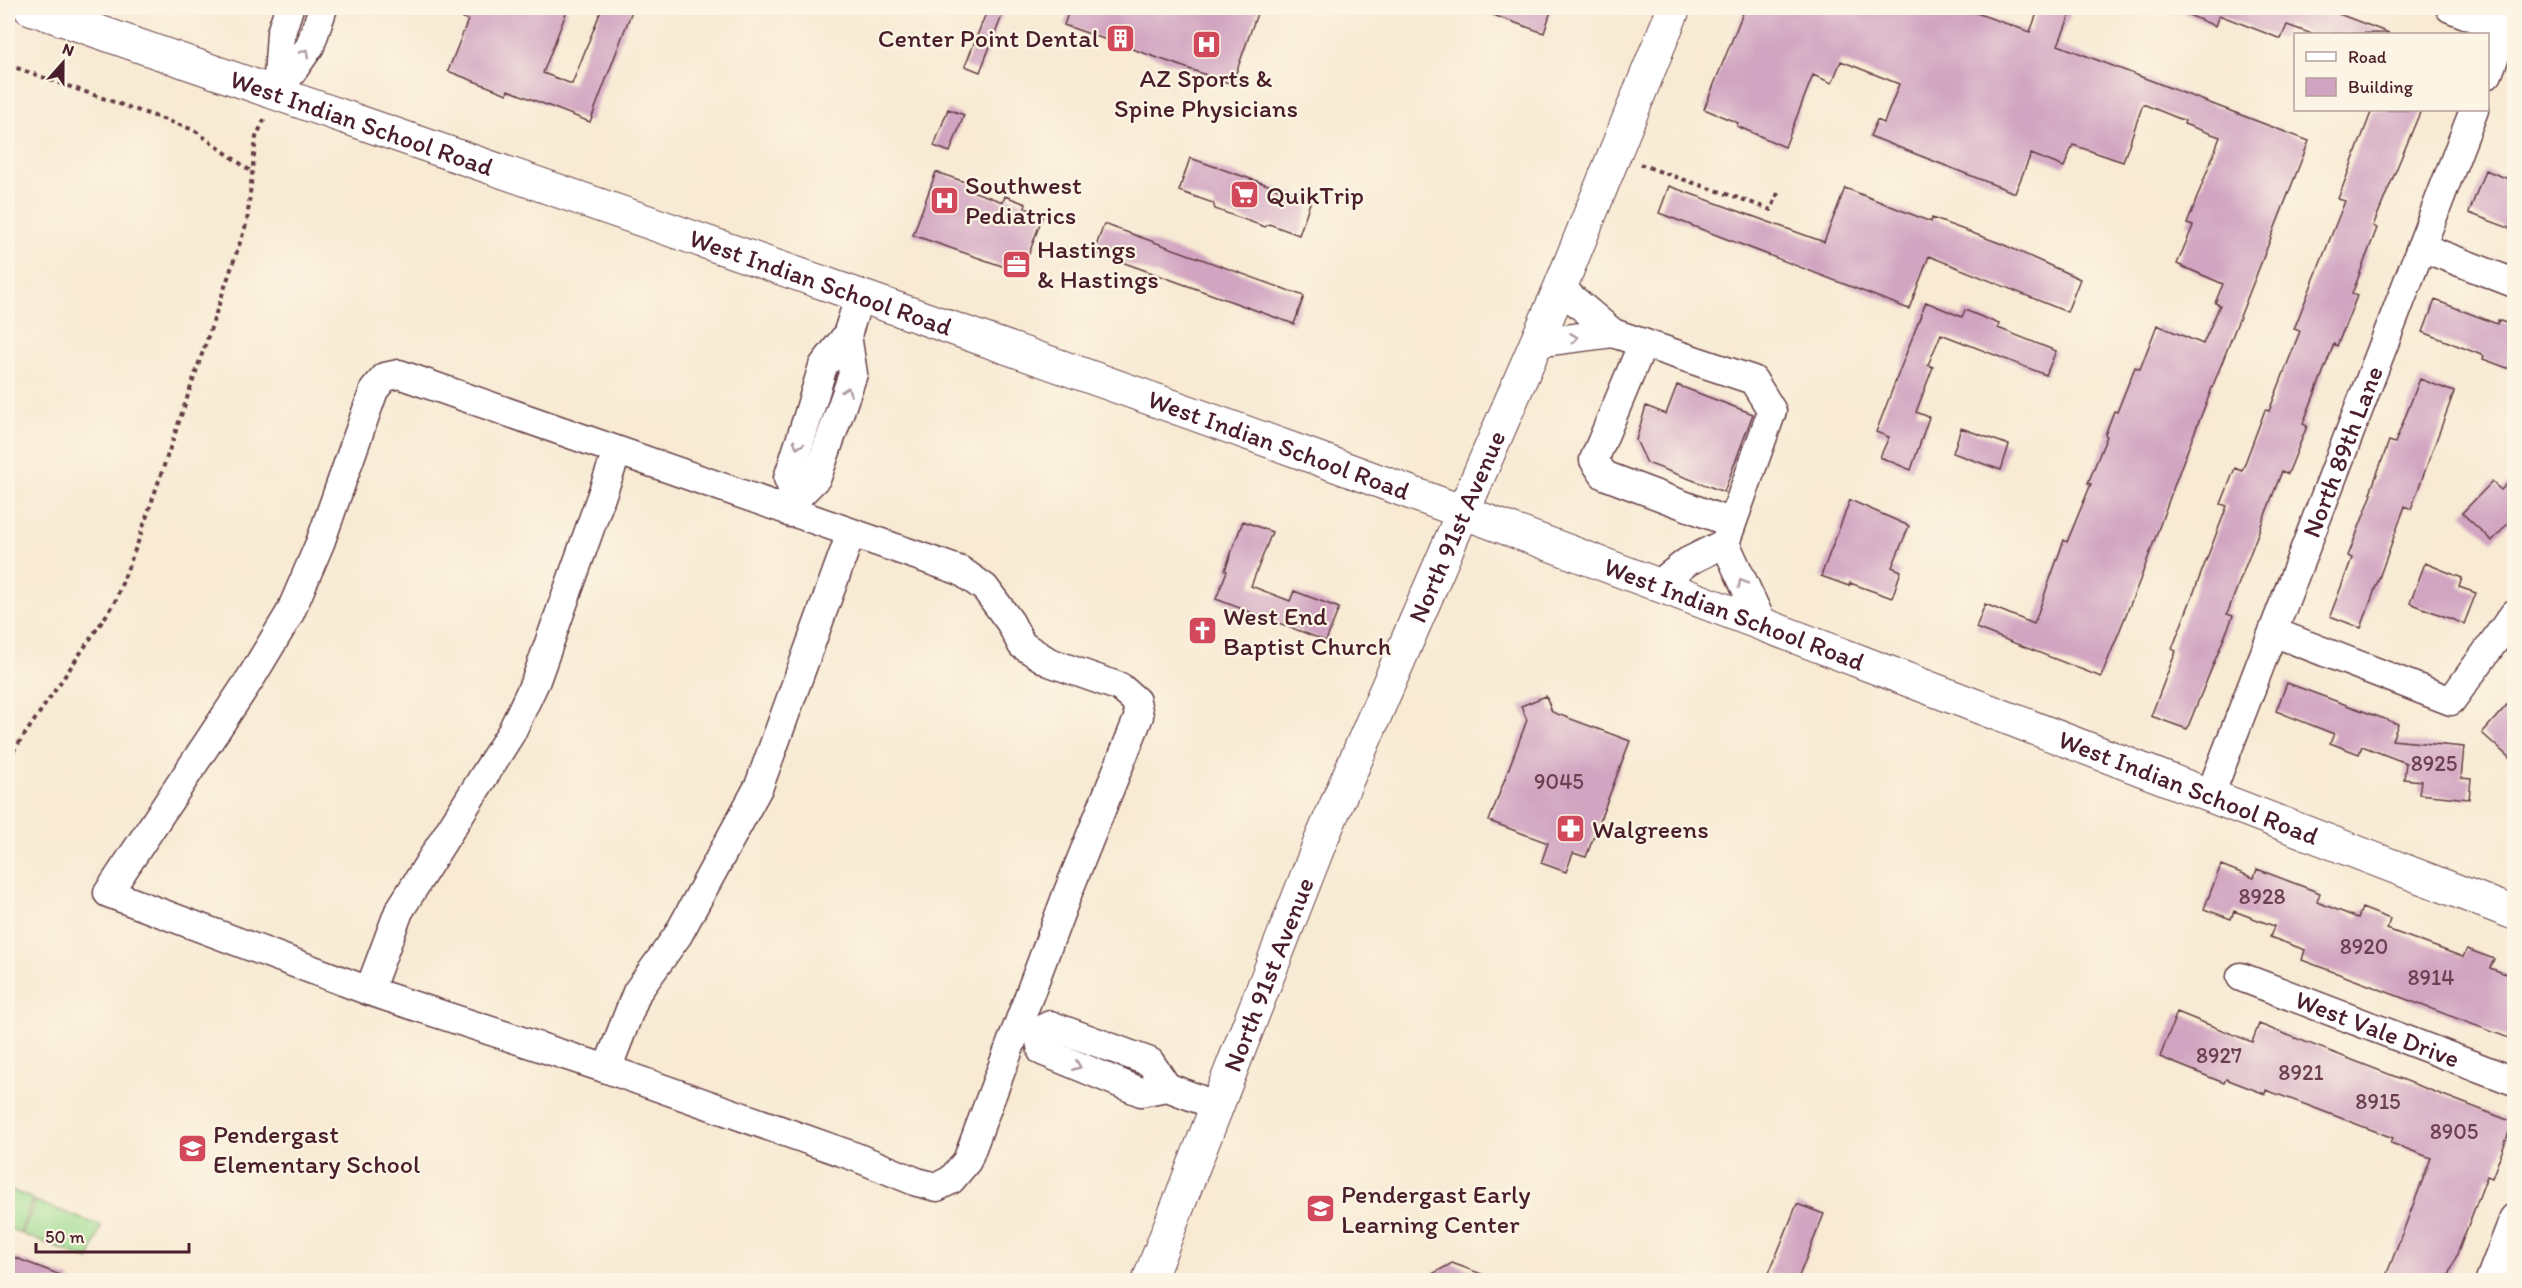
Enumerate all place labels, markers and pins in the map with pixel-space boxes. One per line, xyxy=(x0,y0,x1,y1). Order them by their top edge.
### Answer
place label: Center Point Dental xyxy=(878,22,1099,54)
building icon: Center Point Dental xyxy=(1104,22,1136,54)
hospital icon: AZ Sports & Spine Physicians xyxy=(1190,28,1222,60)
place label: AZ Sports & Spine Physicians xyxy=(1114,62,1298,124)
place label: Southwest Pediatrics xyxy=(965,169,1082,231)
supermarket icon: QuikTrip xyxy=(1229,179,1261,211)
place label: QuikTrip xyxy=(1266,179,1364,211)
hospital icon: Southwest Pediatrics xyxy=(928,184,960,216)
place label: Hastings & Hastings xyxy=(1037,233,1159,295)
office icon: Hastings & Hastings xyxy=(1000,248,1032,280)
place label: West End Baptist Church xyxy=(1223,600,1391,662)
church icon: West End Baptist Church xyxy=(1186,615,1218,647)
pharmacy icon: Walgreens xyxy=(1555,813,1587,845)
place label: Walgreens xyxy=(1592,813,1709,845)
place label: Pendergast Elementary School xyxy=(213,1118,420,1180)
school or university icon: Pendergast Elementary School xyxy=(176,1133,208,1165)
place label: Pendergast Early Learning Center xyxy=(1341,1178,1531,1240)
school or university icon: Pendergast Early Learning Center xyxy=(1304,1193,1336,1225)

